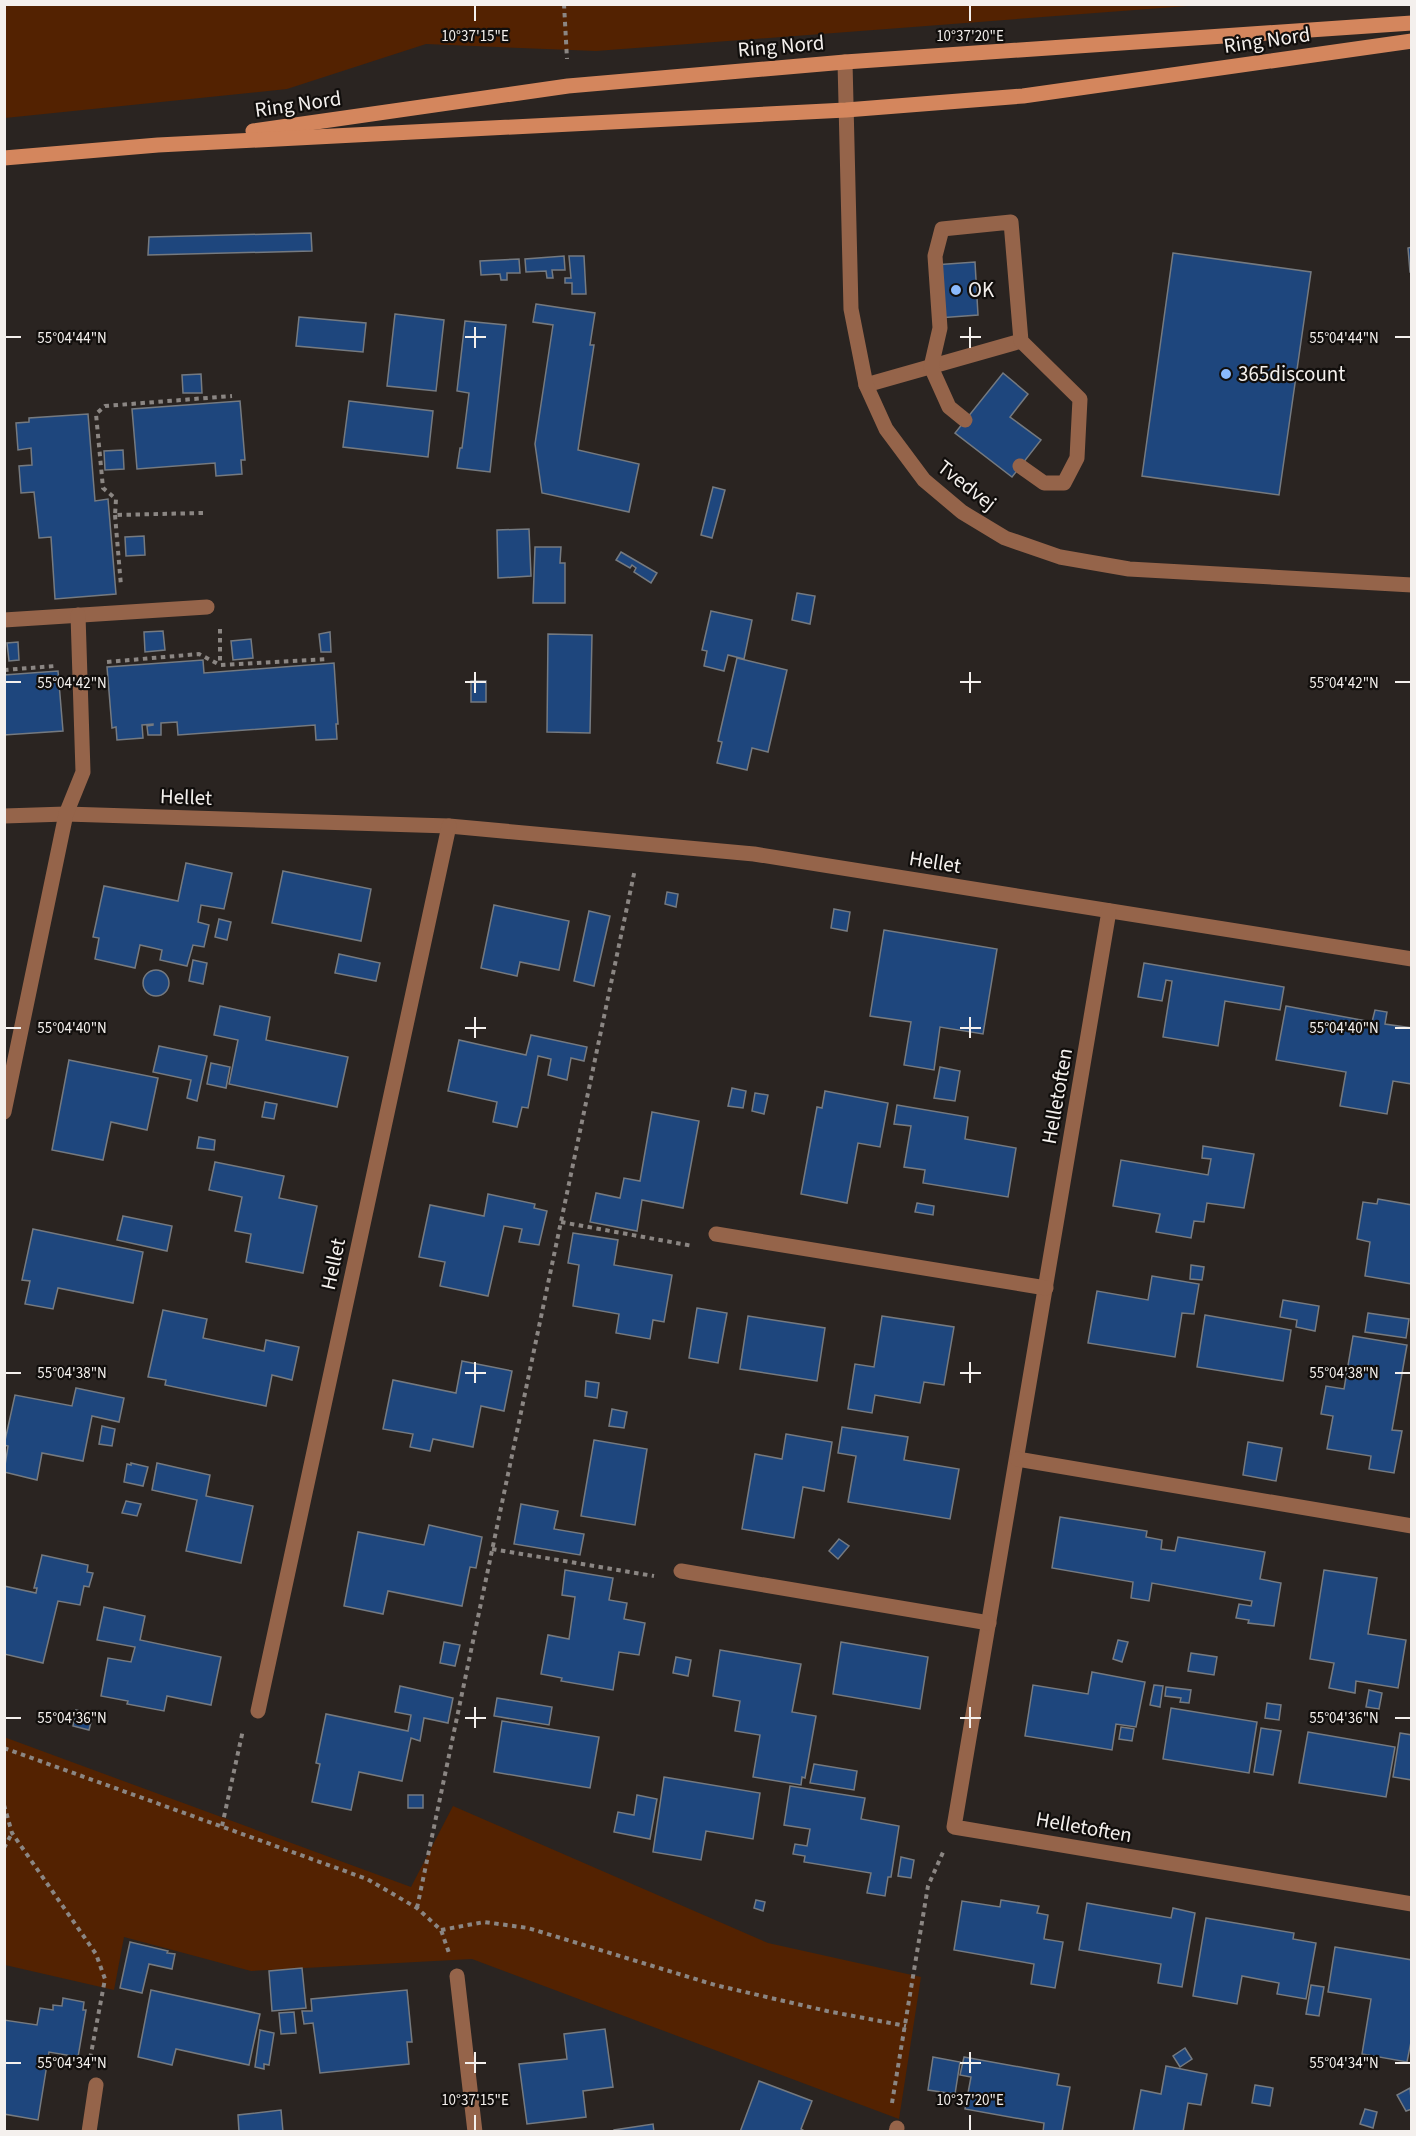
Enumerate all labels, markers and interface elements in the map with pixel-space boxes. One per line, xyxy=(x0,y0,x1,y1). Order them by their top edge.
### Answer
street label: Ring Nord xyxy=(1222,19,1312,61)
text: 10°37'15"E xyxy=(441,26,509,47)
text: 10°37'20"E xyxy=(936,26,1004,47)
street label: Ring Nord xyxy=(736,27,826,65)
street label: Ring Nord xyxy=(253,83,343,125)
place label: OK xyxy=(968,275,995,305)
marker: OK xyxy=(949,283,963,297)
text: 55°04'44"N xyxy=(37,328,107,349)
text: 55°04'44"N xyxy=(1309,328,1379,349)
place label: 365discount xyxy=(1238,359,1345,389)
marker: 365discount xyxy=(1219,367,1233,381)
street label: Tvedvej xyxy=(931,452,1003,518)
text: 55°04'42"N xyxy=(37,673,107,694)
text: 55°04'42"N xyxy=(1309,673,1379,694)
street label: Hellet xyxy=(159,781,213,813)
street label: Hellet xyxy=(907,843,963,881)
text: 55°04'40"N xyxy=(37,1018,107,1039)
text: 55°04'40"N xyxy=(1309,1018,1379,1039)
street label: Helletoften xyxy=(1034,1046,1080,1146)
street label: Hellet xyxy=(313,1235,353,1293)
text: 55°04'38"N xyxy=(37,1363,107,1384)
text: 55°04'38"N xyxy=(1309,1363,1379,1384)
text: 55°04'36"N xyxy=(37,1708,107,1729)
text: 55°04'36"N xyxy=(1309,1708,1379,1729)
street label: Helletoften xyxy=(1034,1804,1134,1850)
text: 55°04'34"N xyxy=(37,2053,107,2074)
text: 55°04'34"N xyxy=(1309,2053,1379,2074)
text: 10°37'15"E xyxy=(441,2090,509,2111)
text: 10°37'20"E xyxy=(936,2090,1004,2111)

